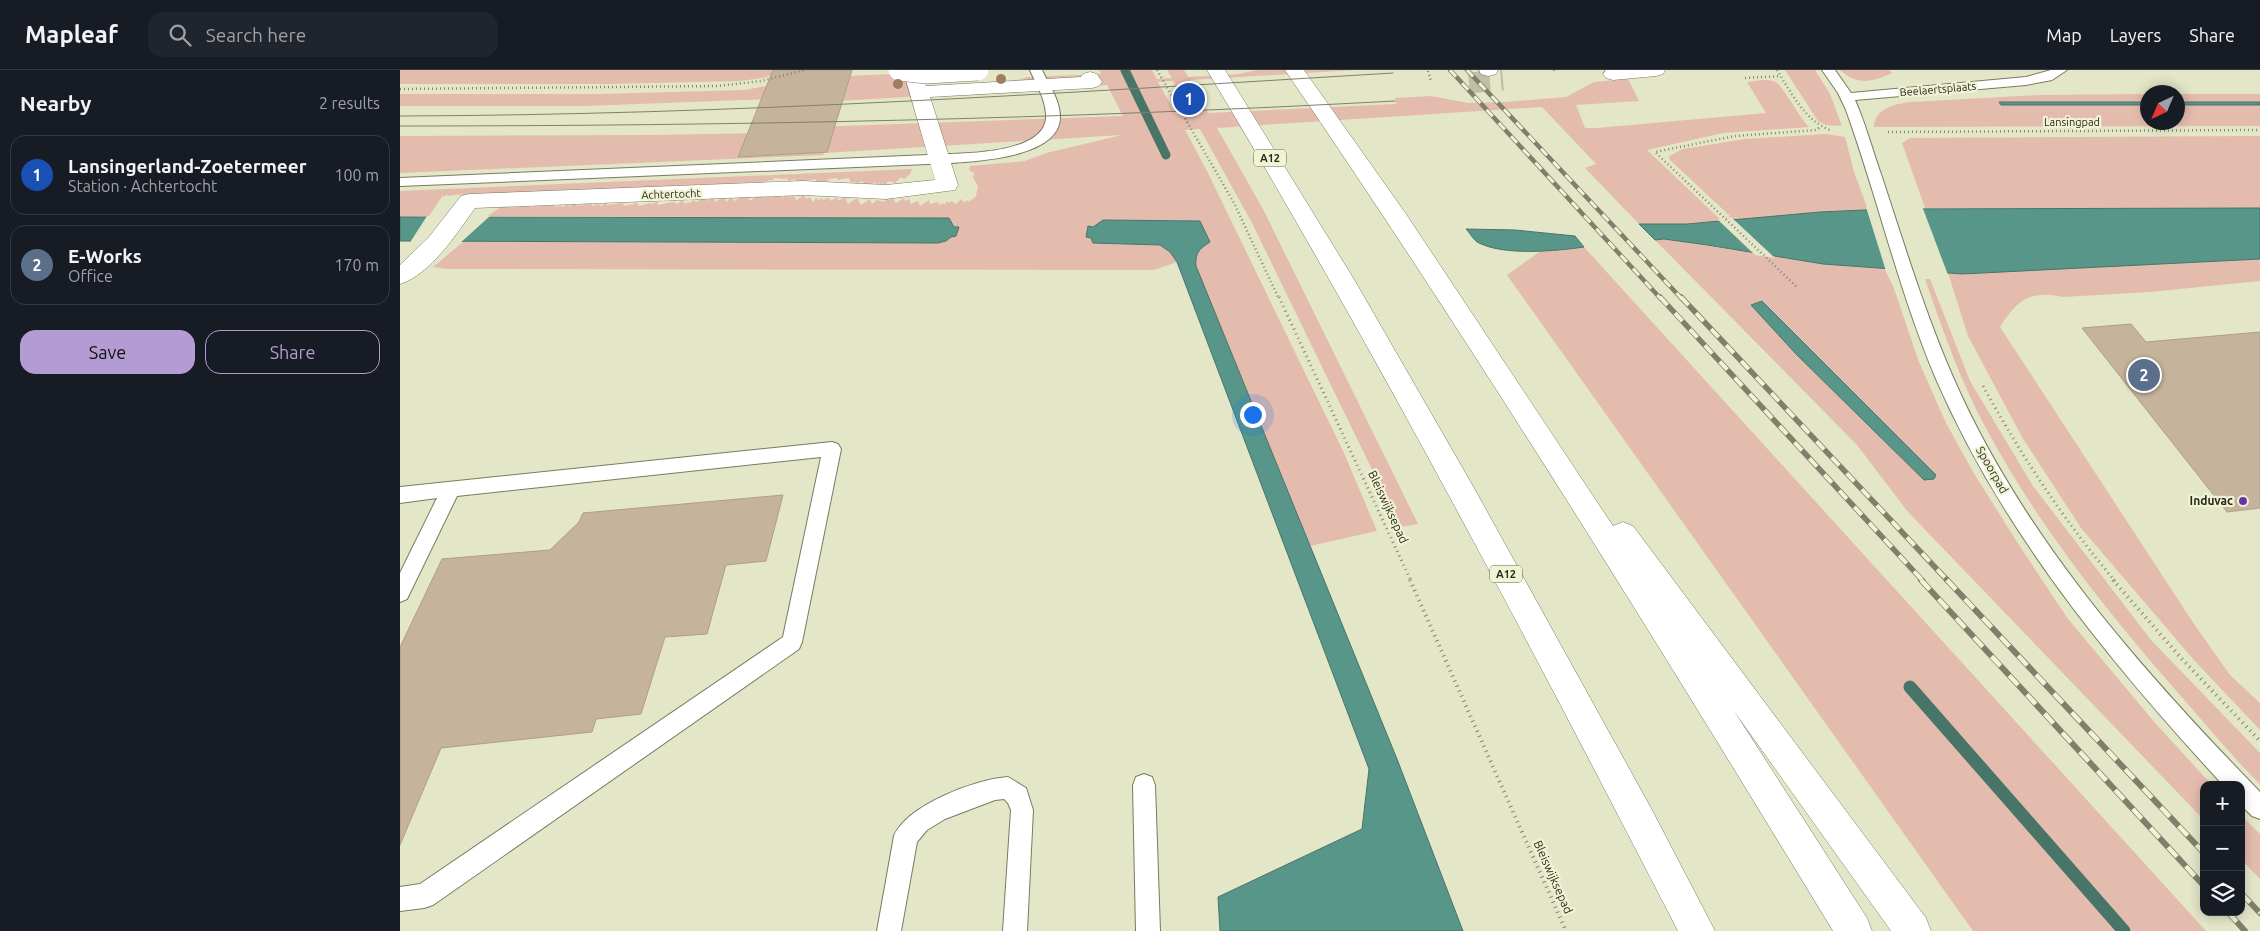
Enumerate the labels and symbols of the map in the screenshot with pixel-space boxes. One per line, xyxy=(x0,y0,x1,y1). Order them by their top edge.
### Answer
pin: 1 xyxy=(1173,80,1205,118)
street label: Beelaertsplaats xyxy=(1899,80,1977,98)
north arrow xyxy=(2140,85,2185,130)
street label: Lansingpad xyxy=(2044,116,2100,128)
road number: A12 xyxy=(1254,150,1286,166)
street label: Achtertocht xyxy=(641,187,702,201)
pin: 2 xyxy=(2128,356,2160,394)
your location xyxy=(1240,402,1266,428)
street label: Spoorpad xyxy=(1974,444,2011,496)
street label: Bleiswijksepad xyxy=(1366,468,1411,545)
place label: Induvac xyxy=(2190,494,2233,507)
marker: Induvac xyxy=(2237,495,2249,507)
road number: A12 xyxy=(1490,566,1522,582)
street label: Bleiswijksepad xyxy=(1532,838,1575,915)

